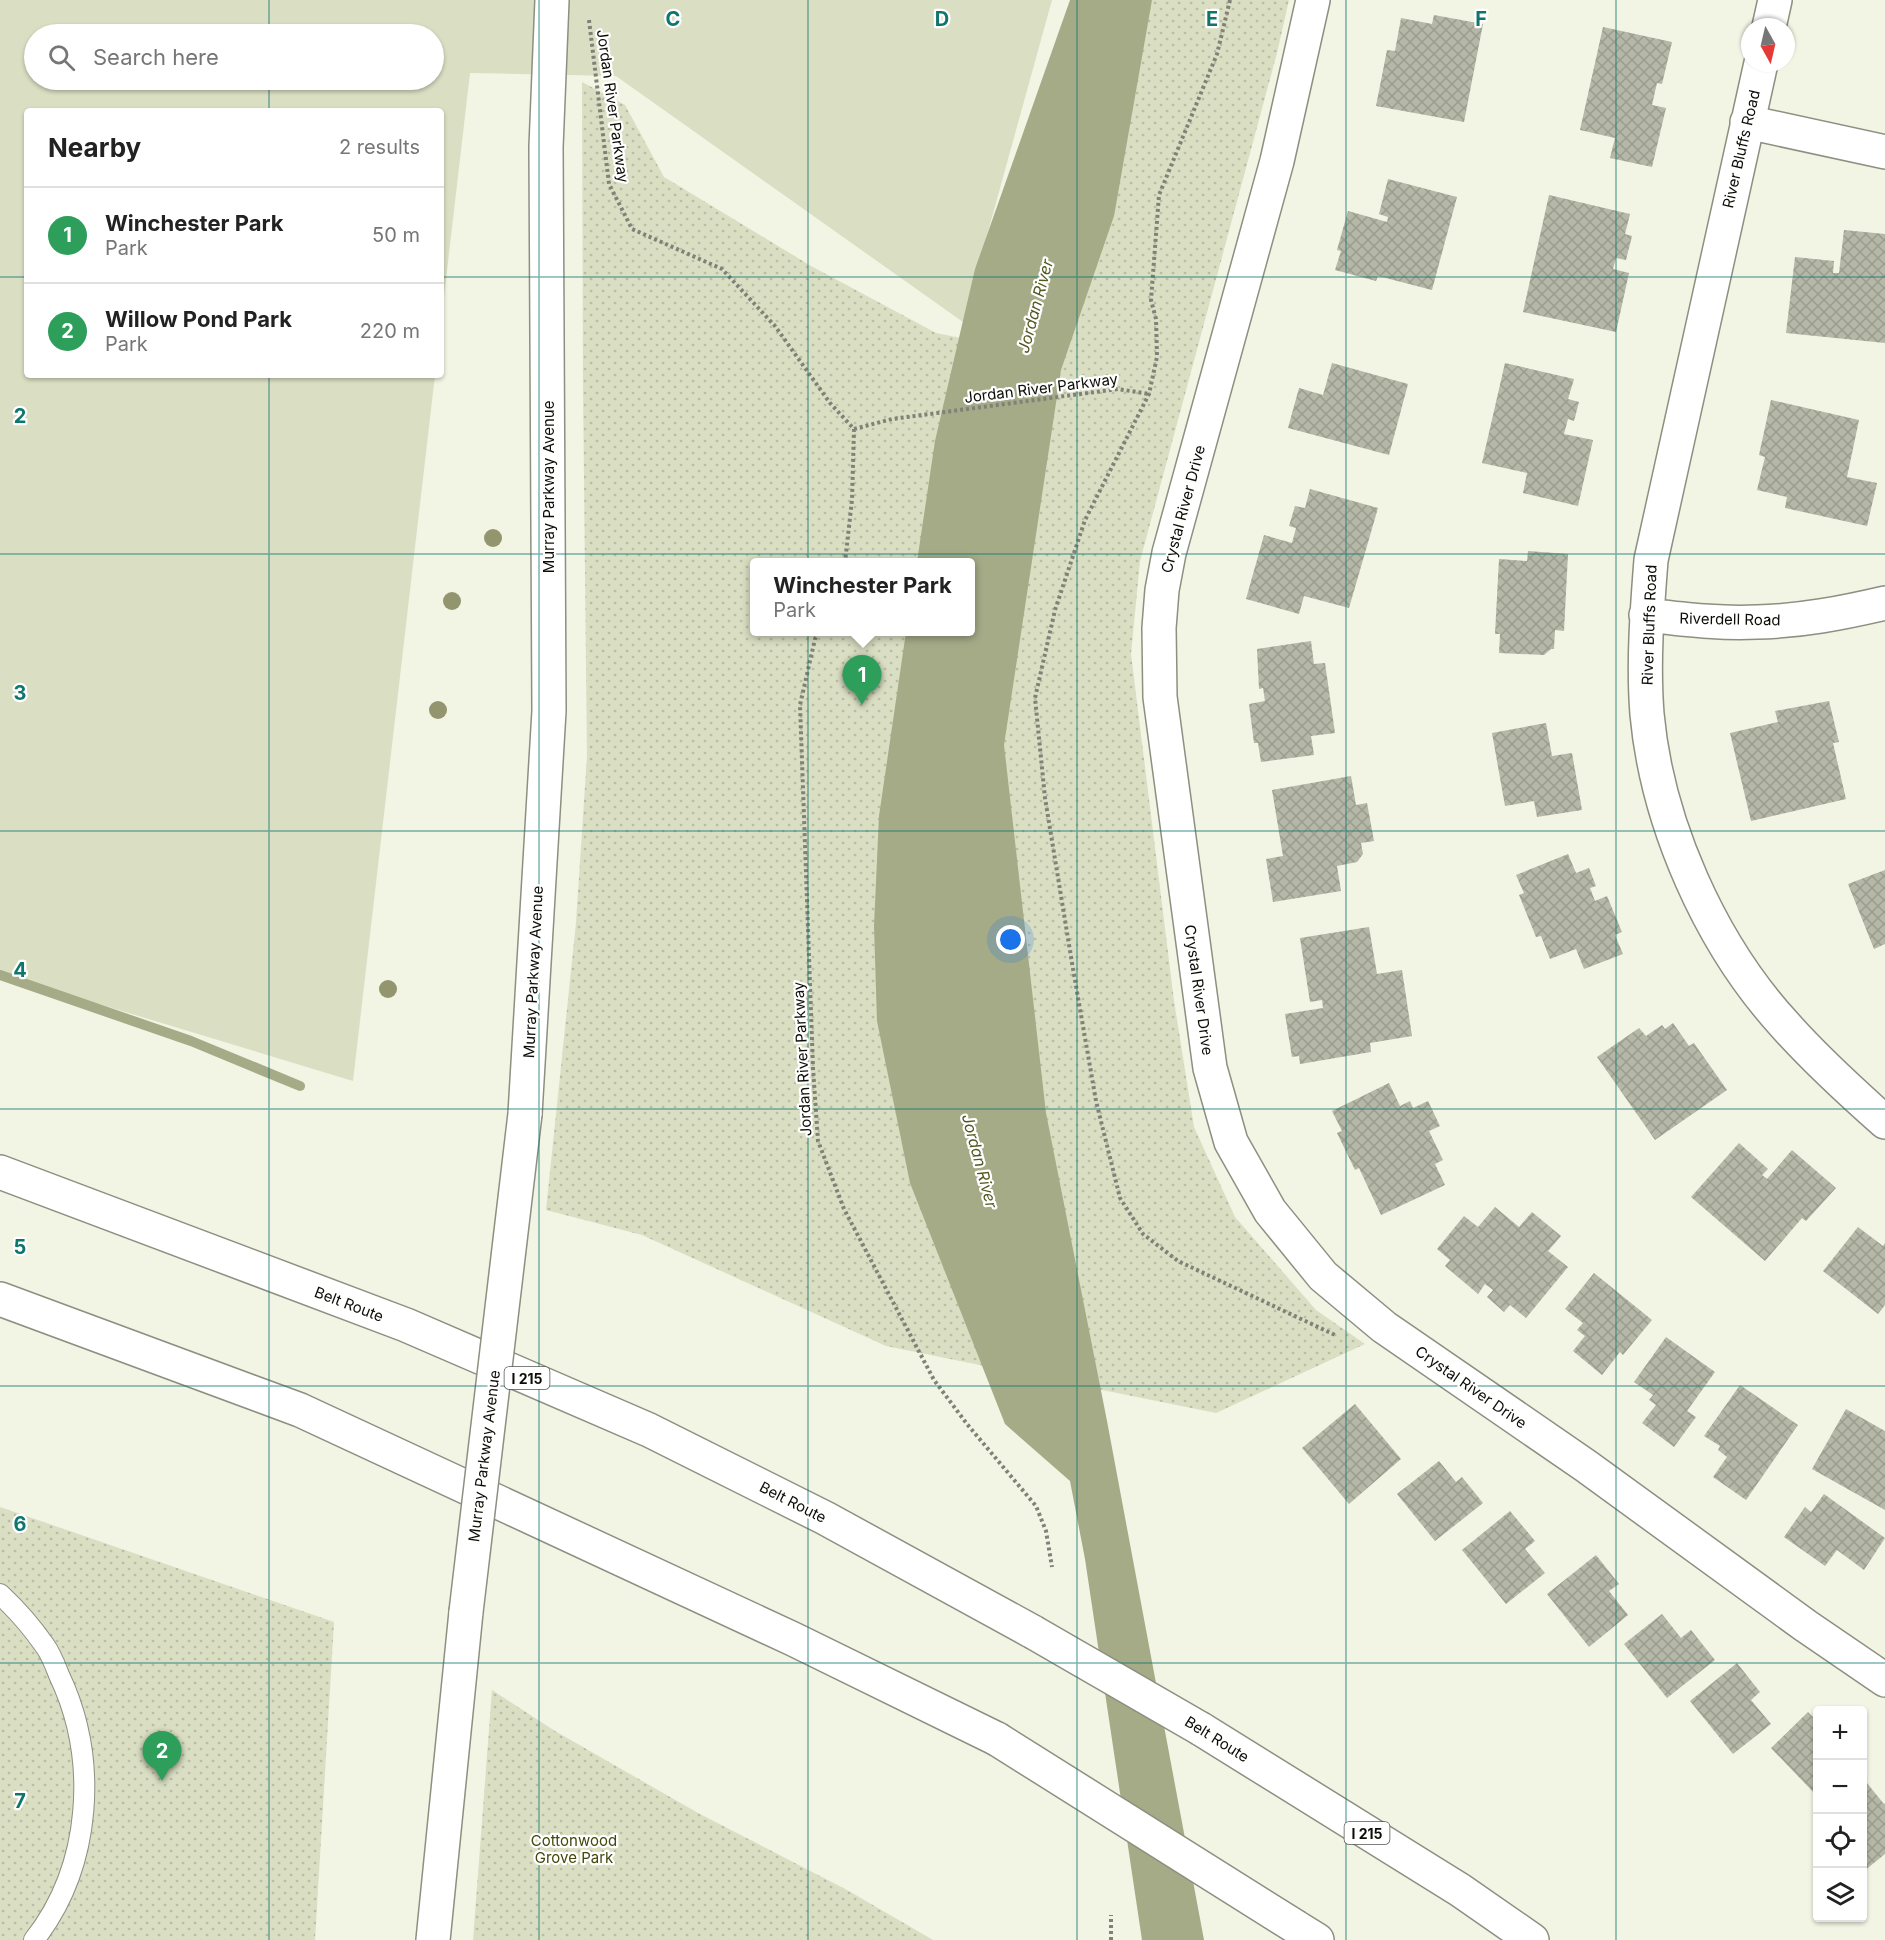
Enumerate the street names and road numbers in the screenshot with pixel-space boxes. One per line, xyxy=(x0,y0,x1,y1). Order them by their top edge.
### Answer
street label: Jordan River Parkway xyxy=(593,28,633,184)
street label: River Bluffs Road xyxy=(1718,88,1764,210)
street label: Jordan River Parkway xyxy=(963,369,1119,407)
street label: Murray Parkway Avenue xyxy=(539,401,558,573)
street label: Crystal River Drive xyxy=(1157,443,1209,575)
street label: River Bluffs Road xyxy=(1637,564,1661,686)
street label: Riverdell Road xyxy=(1679,609,1781,629)
street label: Murray Parkway Avenue xyxy=(519,885,547,1059)
street label: Crystal River Drive xyxy=(1180,923,1218,1057)
street label: Jordan River Parkway xyxy=(788,981,816,1137)
street label: Belt Route xyxy=(312,1282,386,1326)
street label: Crystal River Drive xyxy=(1412,1341,1530,1433)
road number: I 215 xyxy=(504,1367,550,1389)
street label: Murray Parkway Avenue xyxy=(464,1369,504,1543)
street label: Belt Route xyxy=(756,1477,830,1527)
street label: Belt Route xyxy=(1181,1712,1253,1766)
road number: I 215 xyxy=(1344,1822,1390,1844)

